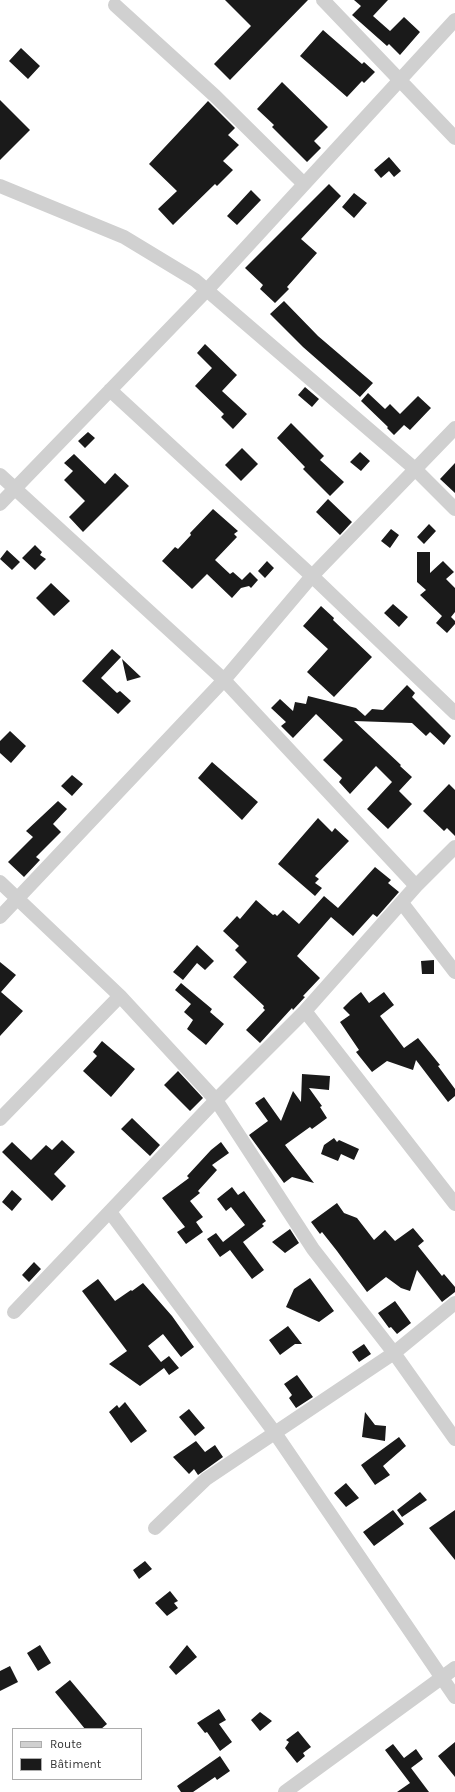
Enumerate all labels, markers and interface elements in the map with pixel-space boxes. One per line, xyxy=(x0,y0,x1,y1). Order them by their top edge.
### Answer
legend xyxy=(12,1728,142,1780)
text: Route xyxy=(50,1737,82,1751)
text: Bâtiment xyxy=(50,1757,101,1771)

